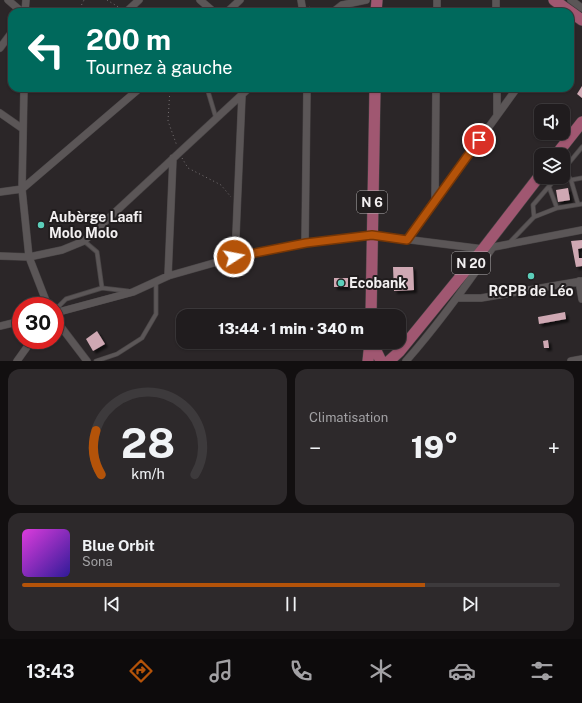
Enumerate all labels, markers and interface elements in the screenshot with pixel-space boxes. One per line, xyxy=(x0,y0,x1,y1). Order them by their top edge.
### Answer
text: 200 m xyxy=(86,23,171,56)
icon: left xyxy=(20,24,72,76)
text: Tournez à gauche xyxy=(86,57,233,78)
map controls xyxy=(534,104,570,184)
button: sound xyxy=(534,104,570,140)
pin xyxy=(462,123,496,157)
icon: arrive xyxy=(468,129,490,151)
button: layers xyxy=(534,148,570,184)
road number: N 6 xyxy=(357,191,387,213)
place label: Aubèrge Laafi Molo Molo xyxy=(49,209,142,241)
marker: Aubèrge Laafi Molo Molo xyxy=(36,220,46,230)
position arrow xyxy=(213,236,255,278)
road number: N 20 xyxy=(452,252,490,274)
marker: RCPB de Léo xyxy=(526,271,536,281)
place label: Ecobank xyxy=(349,275,406,291)
marker: Ecobank xyxy=(336,278,346,288)
place label: RCPB de Léo xyxy=(488,283,574,299)
speed limit sign: 30 xyxy=(12,297,64,349)
text: 13:44 · 1 min · 340 m xyxy=(218,320,364,337)
text: Climatisation xyxy=(309,410,388,425)
text: 28 xyxy=(120,418,175,467)
text: 19° xyxy=(411,429,458,465)
text: − xyxy=(309,435,321,461)
text: + xyxy=(548,435,560,461)
text: km/h xyxy=(131,465,164,482)
text: Blue Orbit xyxy=(82,537,155,554)
text: Sona xyxy=(82,554,113,569)
icon: previous xyxy=(101,593,123,615)
icon: pause xyxy=(280,593,302,615)
icon: next xyxy=(459,593,481,615)
icon: directions xyxy=(127,657,155,685)
icon: music xyxy=(207,657,235,685)
icon: phone xyxy=(287,657,315,685)
icon: climate xyxy=(367,657,395,685)
icon: car xyxy=(448,657,476,685)
icon: filters xyxy=(528,657,556,685)
text: 13:43 xyxy=(26,661,74,682)

